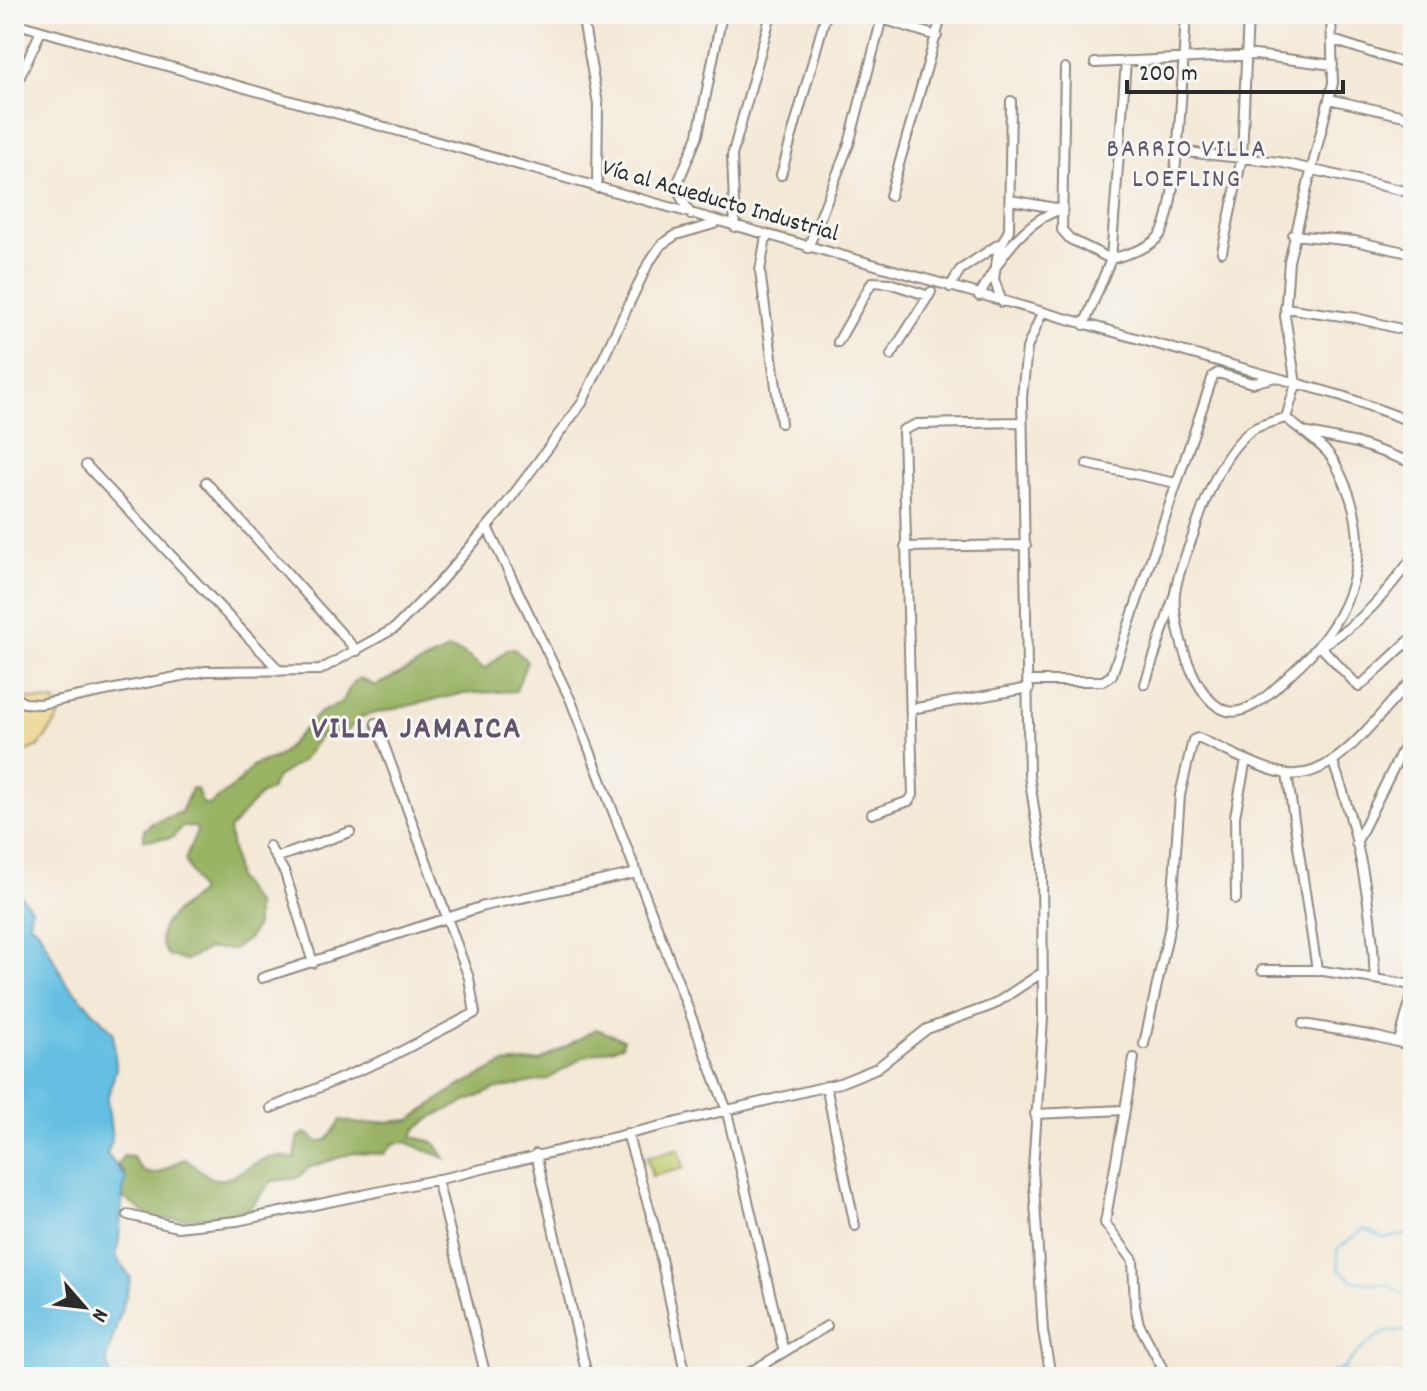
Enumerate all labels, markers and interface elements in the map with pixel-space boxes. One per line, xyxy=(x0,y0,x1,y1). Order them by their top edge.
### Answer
scale bar xyxy=(1127,44,1343,94)
text: 200 m xyxy=(1139,58,1198,92)
district label: BARRIO VILLA LOEFLING xyxy=(1107,132,1267,199)
street label: Vía al Acueducto Industrial xyxy=(598,152,842,252)
district label: VILLA JAMAICA xyxy=(312,708,522,754)
north arrow xyxy=(44,1267,124,1347)
text: N xyxy=(82,1303,115,1327)

